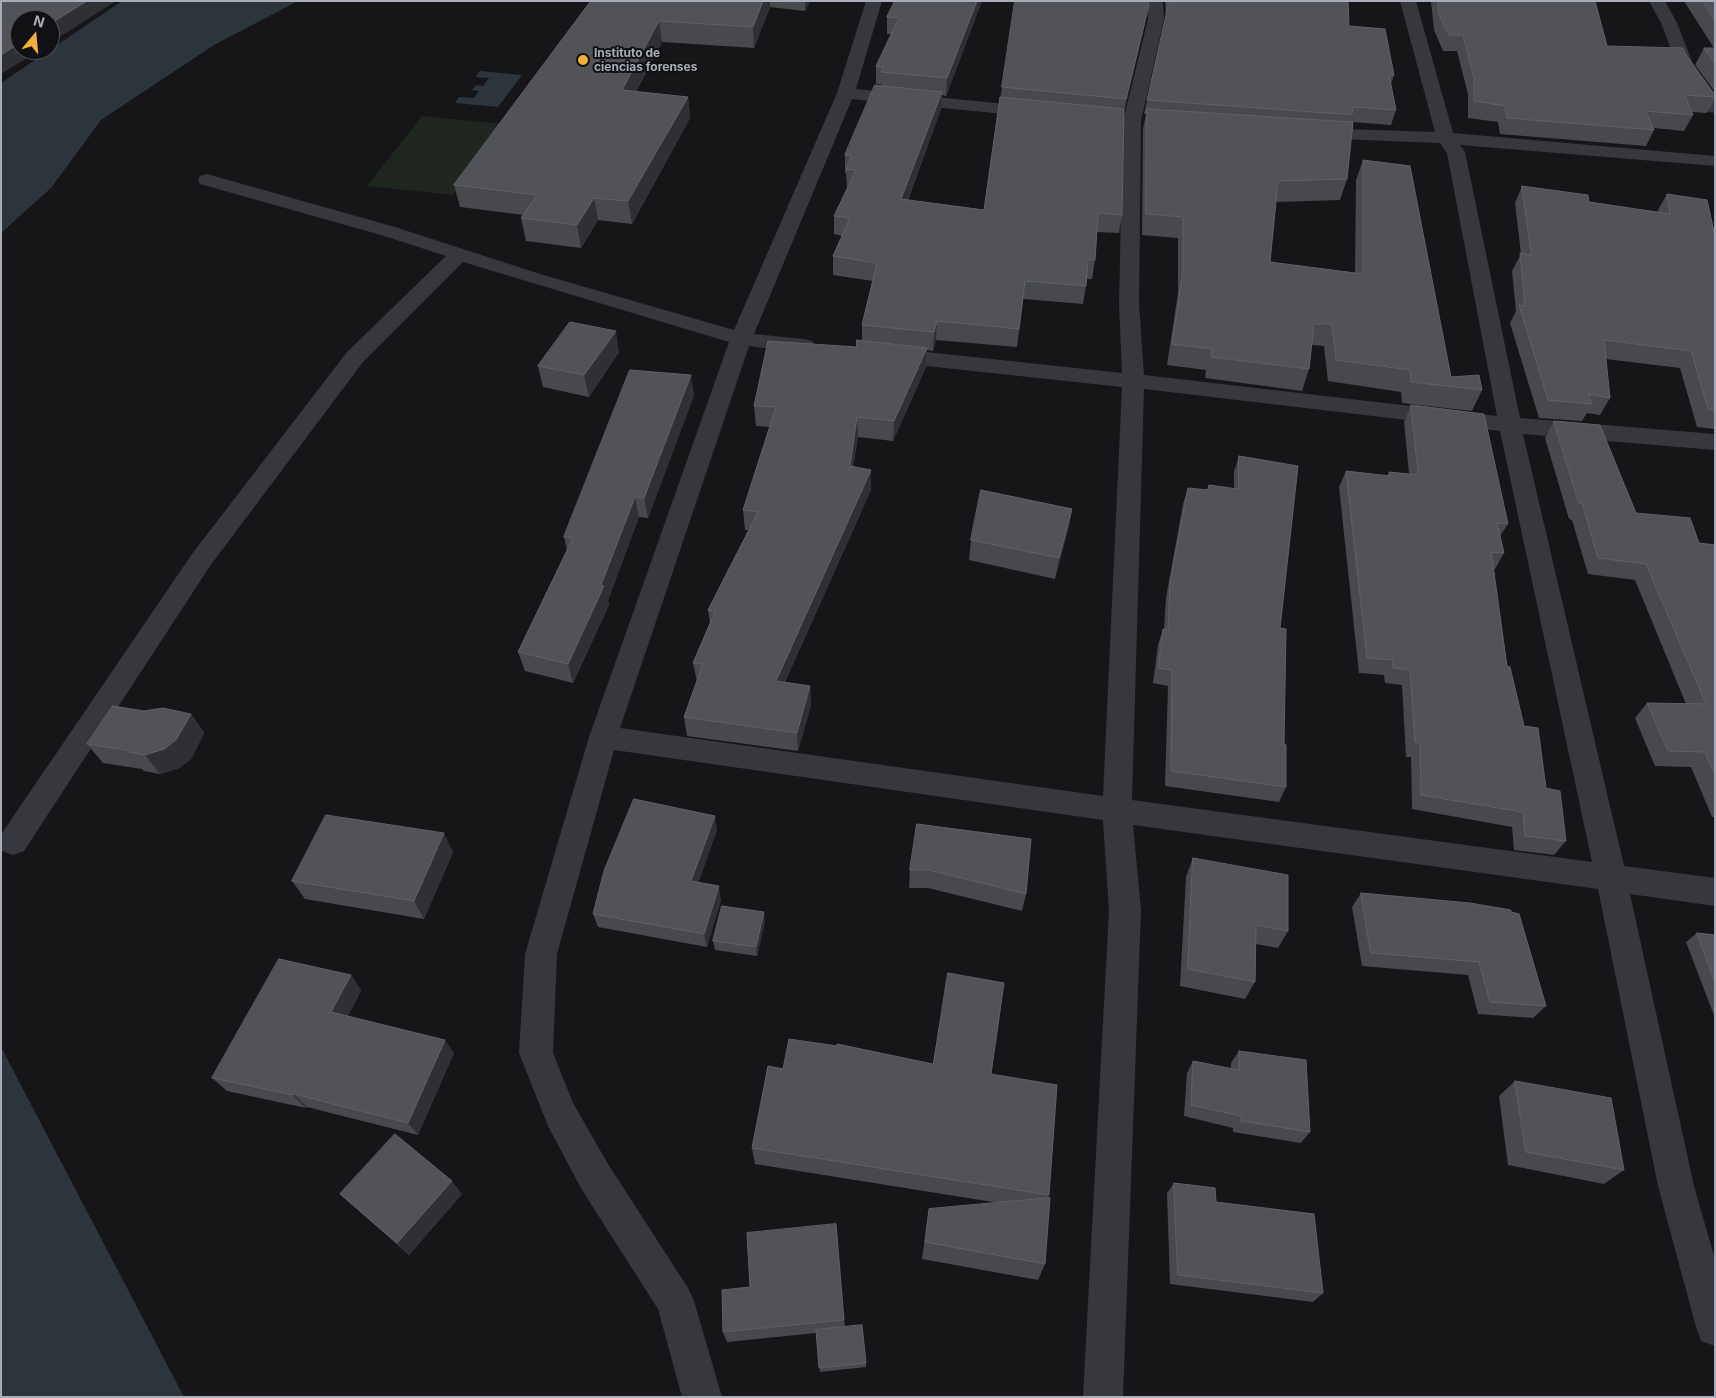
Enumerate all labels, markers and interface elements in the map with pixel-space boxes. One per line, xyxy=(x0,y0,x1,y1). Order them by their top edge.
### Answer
north arrow xyxy=(10,10,60,60)
text: N xyxy=(32,11,47,31)
place label: Instituto de ciencias forenses xyxy=(594,46,697,74)
marker: Instituto de ciencias forenses xyxy=(576,53,590,67)

